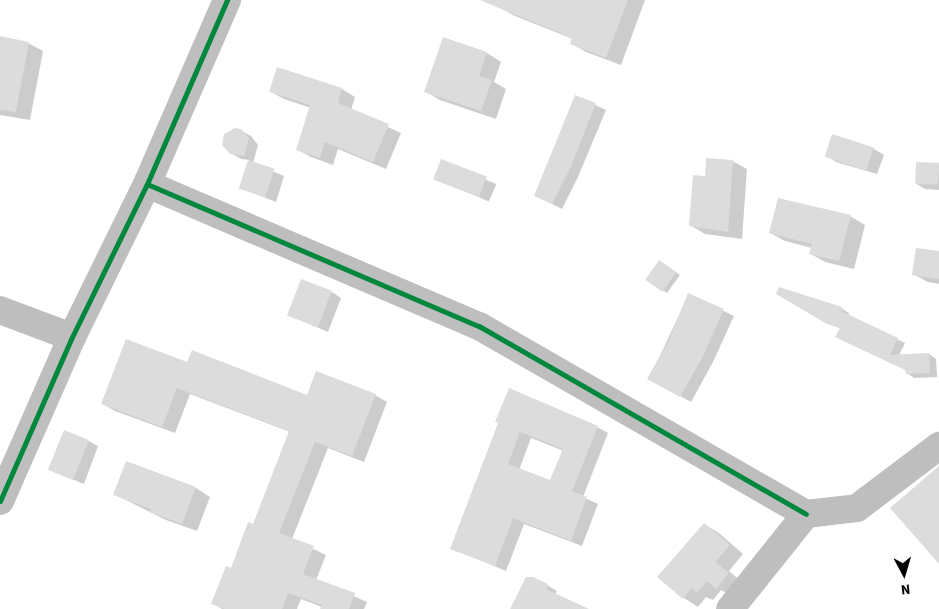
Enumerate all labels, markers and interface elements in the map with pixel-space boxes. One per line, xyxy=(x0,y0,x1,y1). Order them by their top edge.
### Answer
north arrow xyxy=(879,549,929,599)
text: N xyxy=(900,578,911,599)

